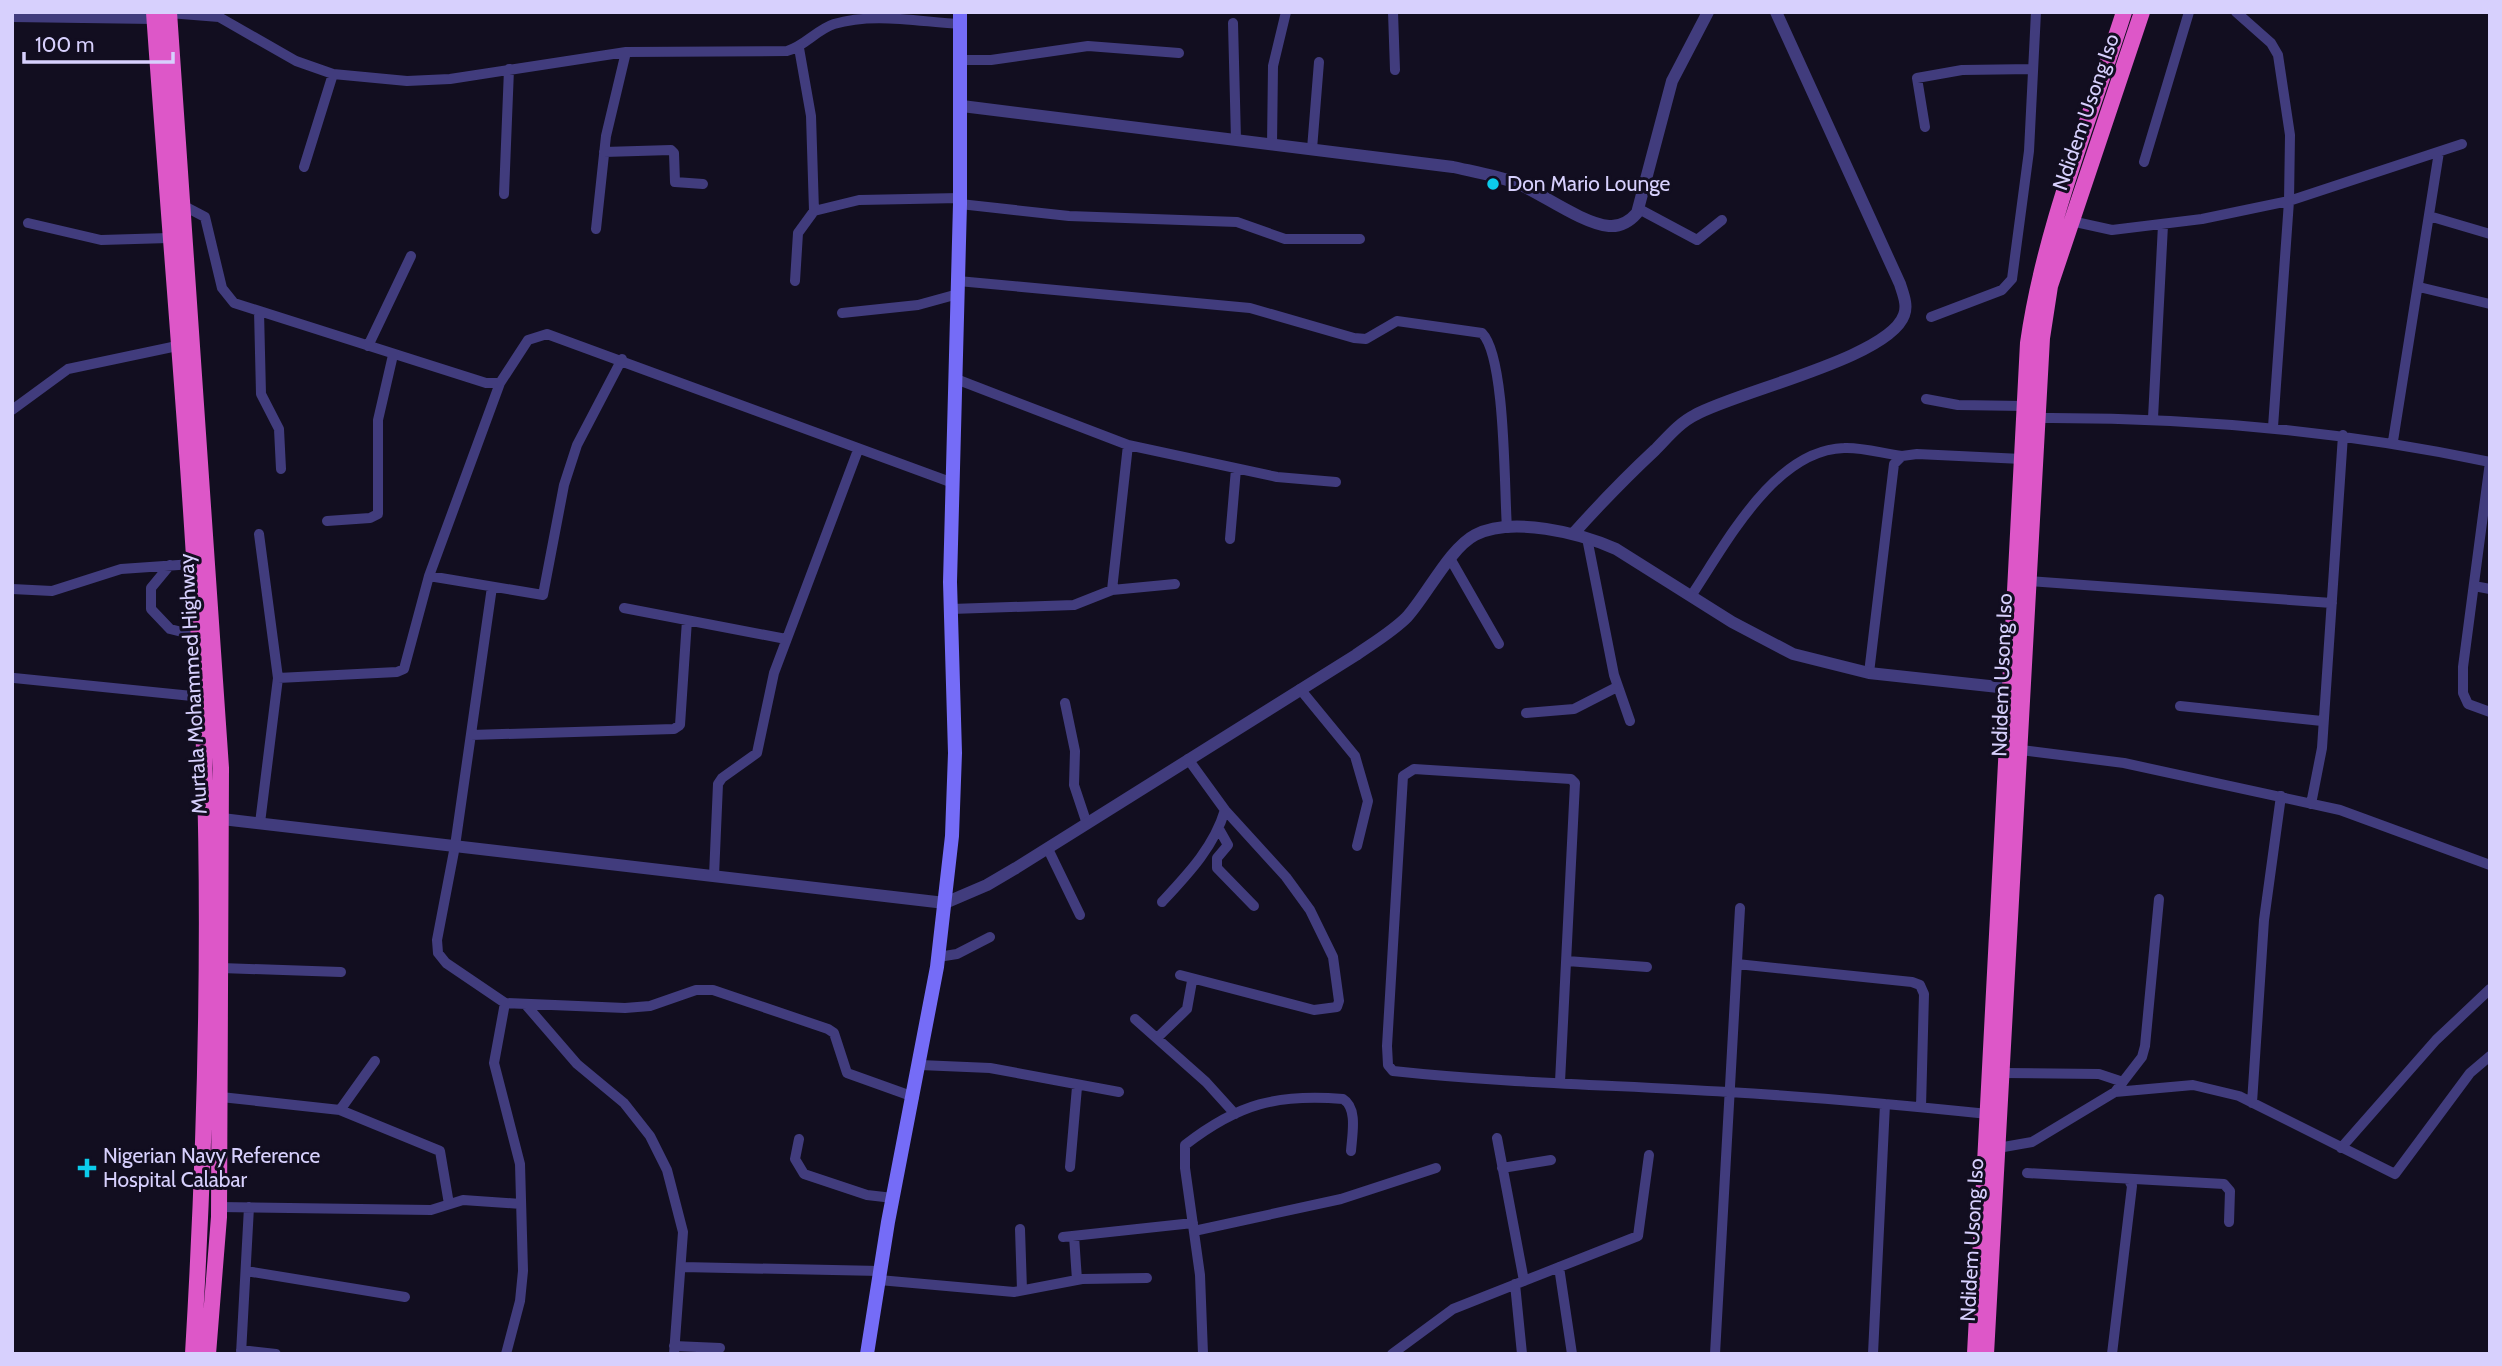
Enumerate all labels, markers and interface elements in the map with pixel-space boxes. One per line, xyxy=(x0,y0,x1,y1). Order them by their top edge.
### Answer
scale bar xyxy=(24,21,173,65)
street label: Ndidem Usong Iso xyxy=(2047,30,2124,193)
text: 100 m xyxy=(35,32,94,57)
place label: Don Mario Lounge xyxy=(1507,171,1671,196)
marker: Don Mario Lounge xyxy=(1485,176,1501,192)
street label: Murtala Mohammed Highway xyxy=(173,553,212,815)
street label: Ndidem Usong Iso xyxy=(1986,593,2017,757)
place label: Nigerian Navy Reference Hospital Calabar xyxy=(103,1143,321,1192)
marker: Nigerian Navy Reference Hospital Calabar xyxy=(77,1158,97,1178)
street label: Ndidem Usong Iso xyxy=(1955,1158,1988,1322)

